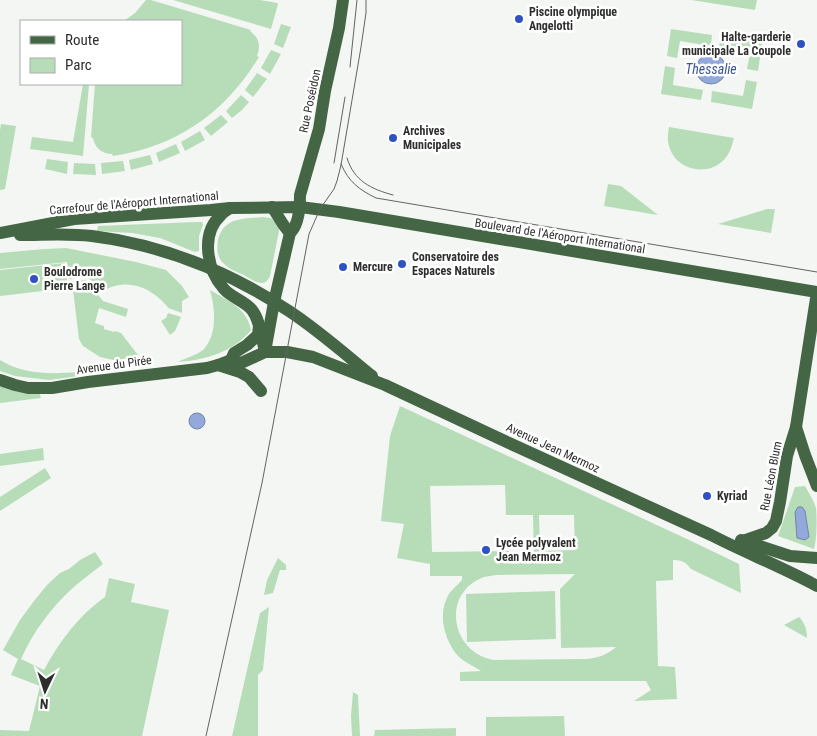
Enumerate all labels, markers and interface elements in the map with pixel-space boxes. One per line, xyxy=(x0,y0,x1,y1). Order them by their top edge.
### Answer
place label: Piscine olympique Angelotti xyxy=(529,5,617,33)
marker: Piscine olympique Angelotti xyxy=(513,13,525,25)
legend xyxy=(20,20,182,85)
place label: Halte-garderie municipale La Coupole xyxy=(682,30,791,58)
text: Route xyxy=(65,31,99,49)
marker: Halte-garderie municipale La Coupole xyxy=(795,38,807,50)
text: Parc xyxy=(65,56,92,74)
water label: Thessalie xyxy=(685,61,737,77)
street label: Rue Poséidon xyxy=(296,68,324,134)
place label: Archives Municipales xyxy=(403,124,462,152)
marker: Archives Municipales xyxy=(387,132,399,144)
street label: Carrefour de l'Aéroport International xyxy=(49,189,219,217)
street label: Boulevard de l'Aéroport International xyxy=(474,216,646,256)
place label: Conservatoire des Espaces Naturels xyxy=(412,250,499,278)
marker: Conservatoire des Espaces Naturels xyxy=(396,258,408,270)
place label: Mercure xyxy=(353,260,393,274)
marker: Mercure xyxy=(337,261,349,273)
place label: Boulodrome Pierre Lange xyxy=(44,265,105,293)
marker: Boulodrome Pierre Lange xyxy=(28,273,40,285)
street label: Avenue du Pirée xyxy=(75,353,153,377)
street label: Avenue Jean Mermoz xyxy=(504,420,602,476)
street label: Rue Léon Blum xyxy=(757,440,785,512)
place label: Kyriad xyxy=(717,489,747,503)
marker: Kyriad xyxy=(701,490,713,502)
place label: Lycée polyvalent Jean Mermoz xyxy=(496,536,576,564)
marker: Lycée polyvalent Jean Mermoz xyxy=(480,544,492,556)
north arrow xyxy=(20,666,70,716)
text: N xyxy=(39,696,49,712)

